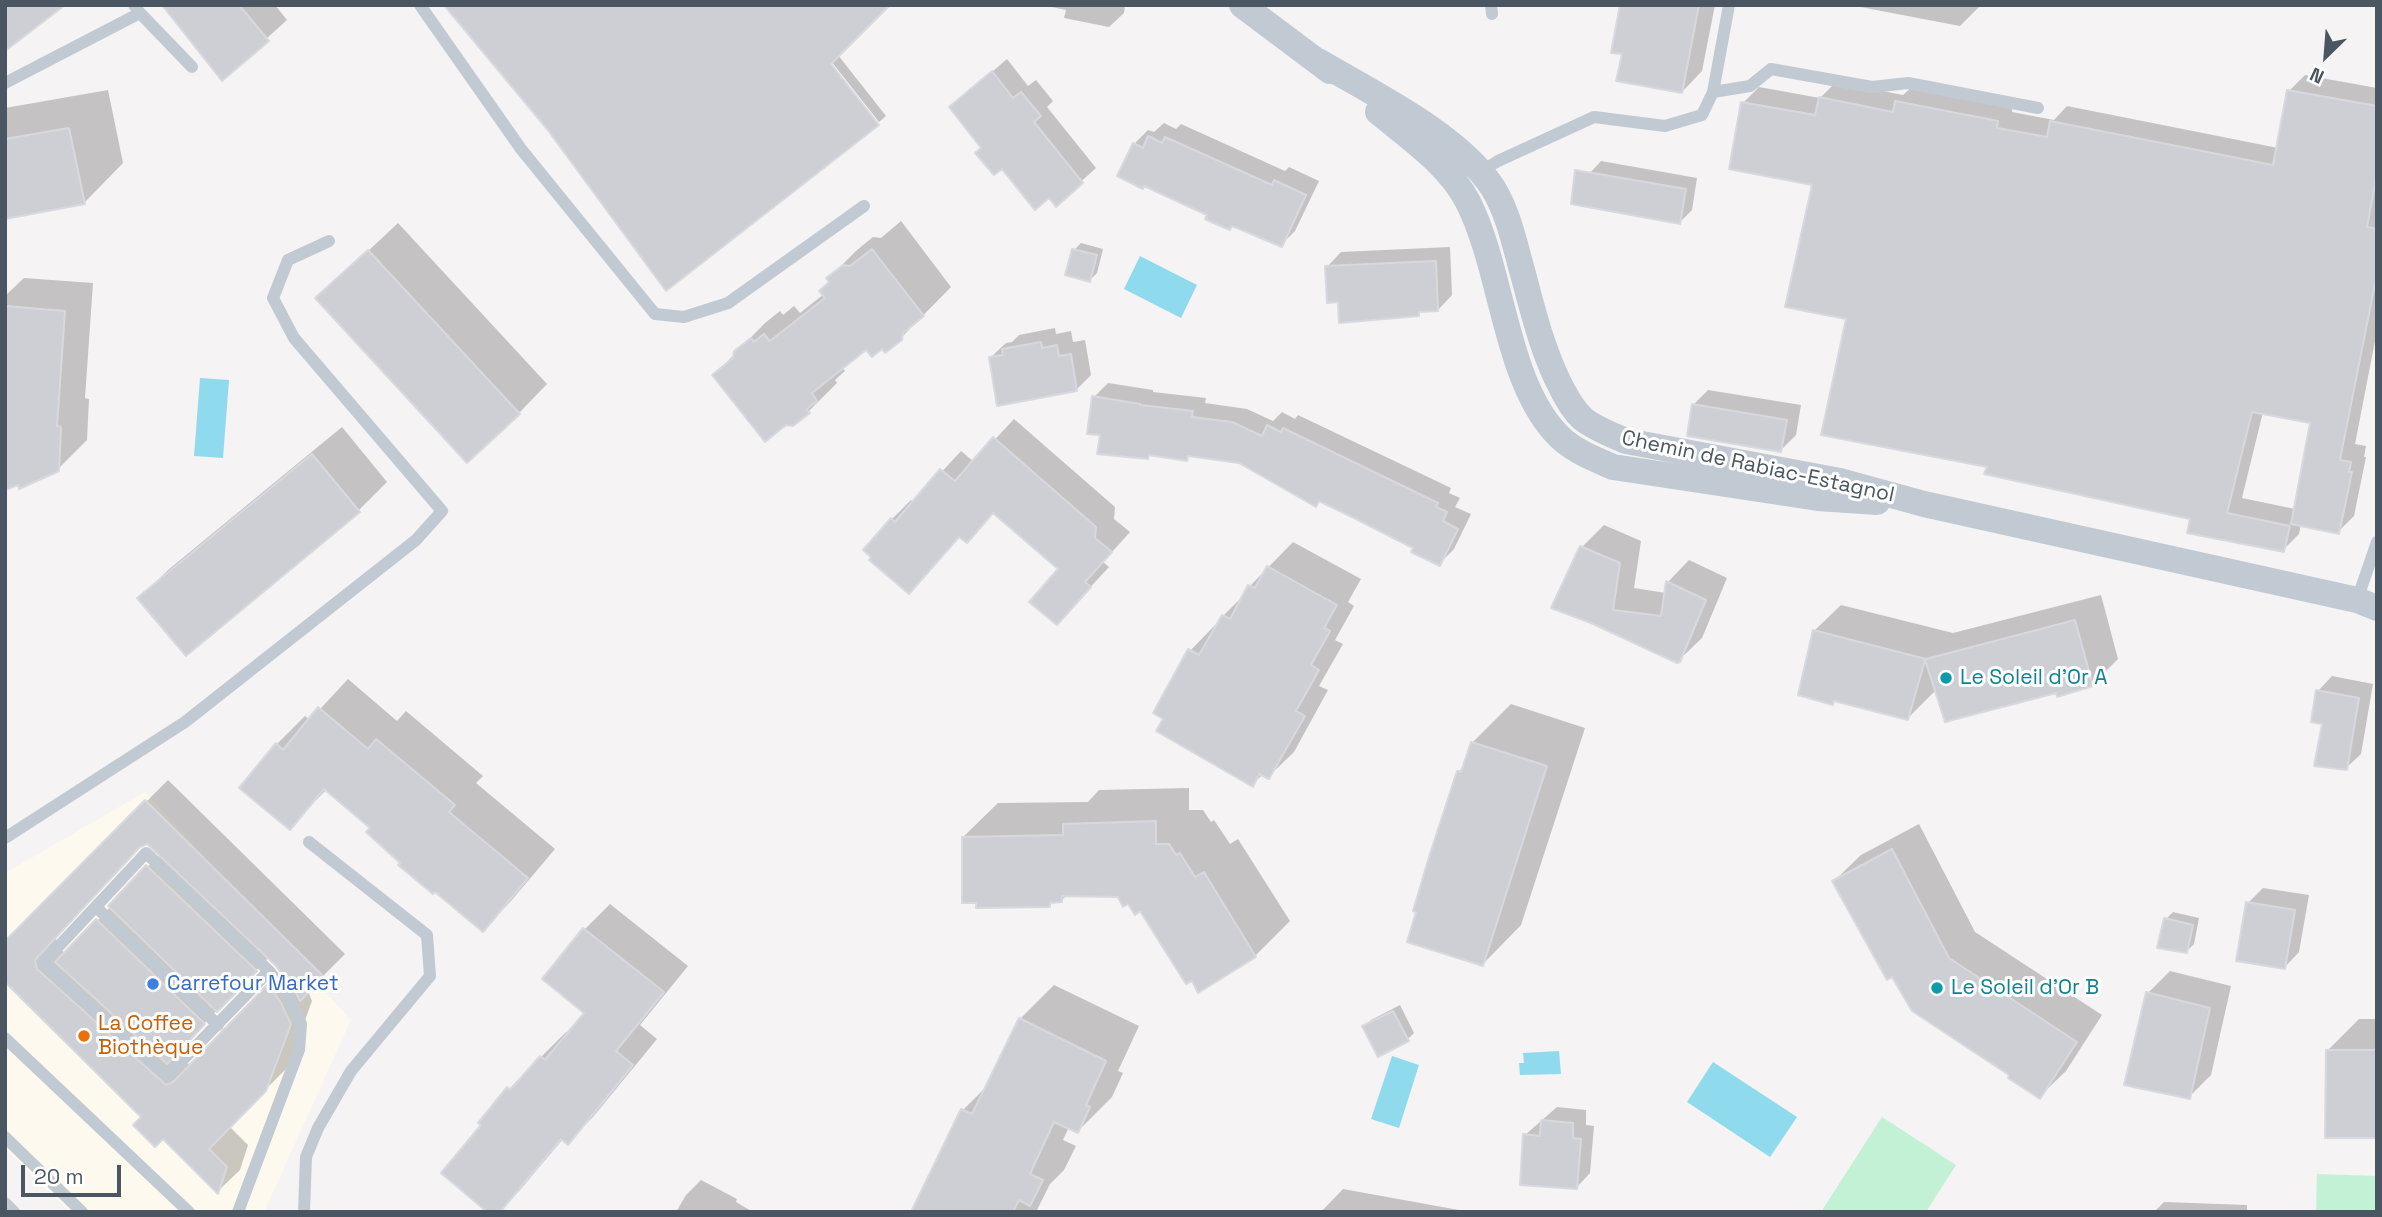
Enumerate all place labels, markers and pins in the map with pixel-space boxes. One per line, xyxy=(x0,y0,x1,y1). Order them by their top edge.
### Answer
place label: Le Soleil d'Or A xyxy=(1960,665,2108,691)
marker: Le Soleil d'Or A xyxy=(1938,670,1954,686)
place label: Carrefour Market xyxy=(167,971,339,997)
place label: Le Soleil d'Or B xyxy=(1951,975,2099,1001)
marker: Carrefour Market xyxy=(145,976,161,992)
marker: Le Soleil d'Or B xyxy=(1929,980,1945,996)
place label: La Coffee Biothèque xyxy=(98,1011,203,1061)
marker: La Coffee Biothèque xyxy=(76,1028,92,1044)

